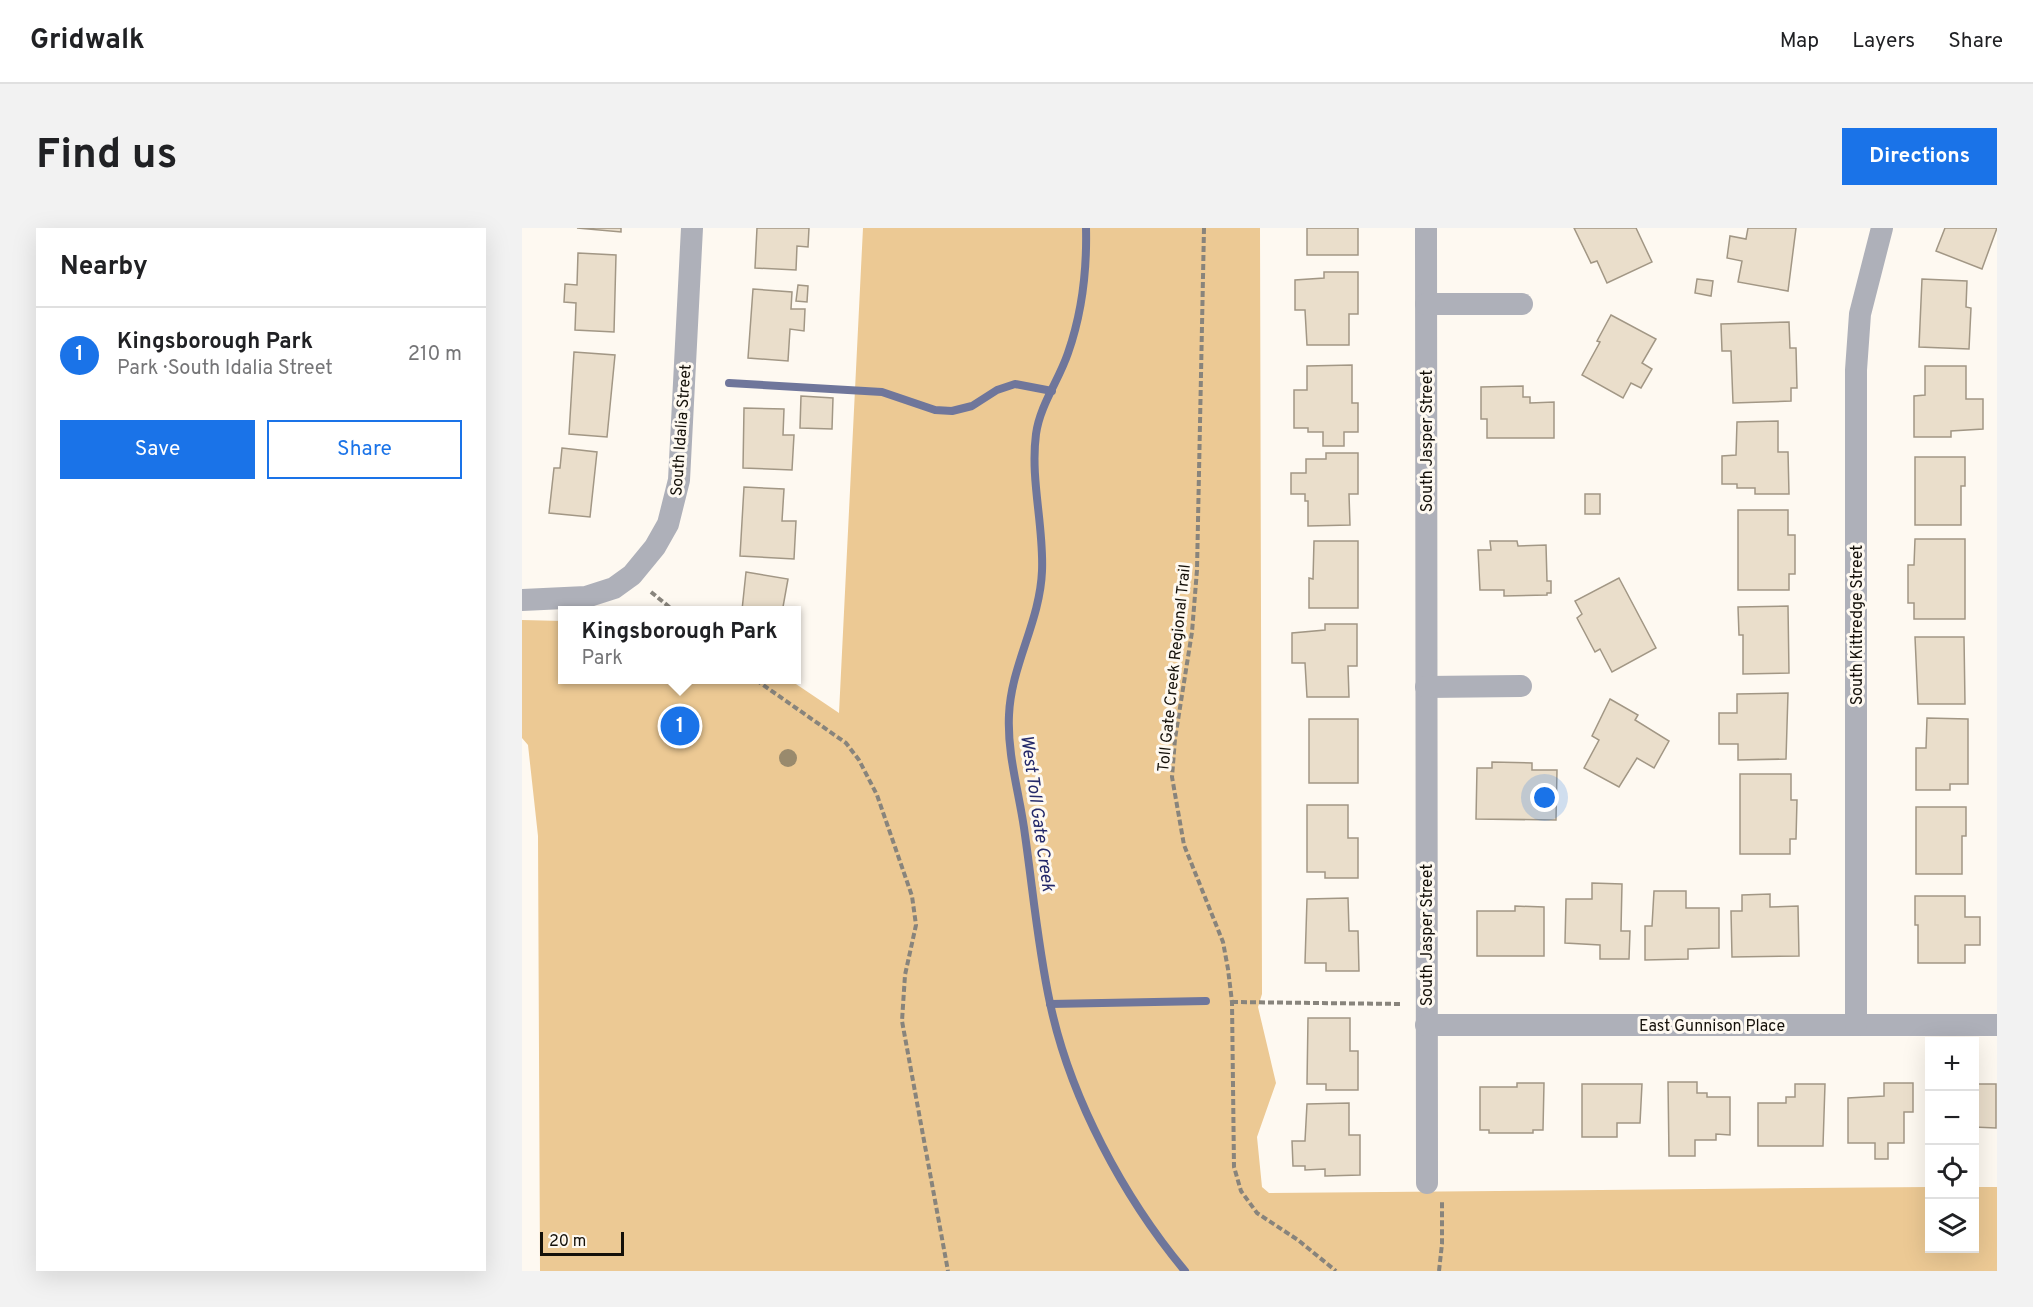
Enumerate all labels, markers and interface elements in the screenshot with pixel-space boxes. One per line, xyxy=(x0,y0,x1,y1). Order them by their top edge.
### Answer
text: Gridwalk xyxy=(30,23,145,59)
text: Map xyxy=(1780,28,1819,55)
text: Layers xyxy=(1852,28,1915,55)
text: Share xyxy=(1948,28,2003,55)
button: Directions xyxy=(1842,128,1997,185)
text: Find us xyxy=(36,130,177,183)
text: Nearby xyxy=(60,251,148,284)
text: Kingsborough Park xyxy=(117,329,313,356)
text: 1 xyxy=(76,342,84,368)
text: 210 m xyxy=(408,342,462,368)
text: Park · South Idalia Street xyxy=(117,356,333,382)
street label: South Idalia Street xyxy=(667,364,697,497)
street label: South Jasper Street xyxy=(1418,370,1438,512)
button: Save xyxy=(60,420,255,479)
button: Share xyxy=(267,420,462,479)
street label: South Kittredge Street xyxy=(1848,545,1868,705)
street label: Toll Gate Creek Regional Trail xyxy=(1154,563,1196,773)
popup xyxy=(558,606,801,684)
text: Kingsborough Park xyxy=(582,619,777,646)
text: Park xyxy=(582,646,623,672)
pin: 1 xyxy=(660,704,700,748)
water label: West Toll Gate Creek xyxy=(1014,733,1059,894)
your location xyxy=(1530,783,1559,812)
street label: South Jasper Street xyxy=(1418,864,1438,1006)
street label: East Gunnison Place xyxy=(1639,1017,1785,1037)
map controls xyxy=(1925,1037,1979,1253)
button: + xyxy=(1925,1037,1979,1091)
button: − xyxy=(1925,1091,1979,1145)
button: locate xyxy=(1925,1145,1979,1199)
button: layers xyxy=(1925,1199,1979,1253)
scale bar xyxy=(540,1229,624,1256)
text: 20 m xyxy=(549,1232,586,1252)

